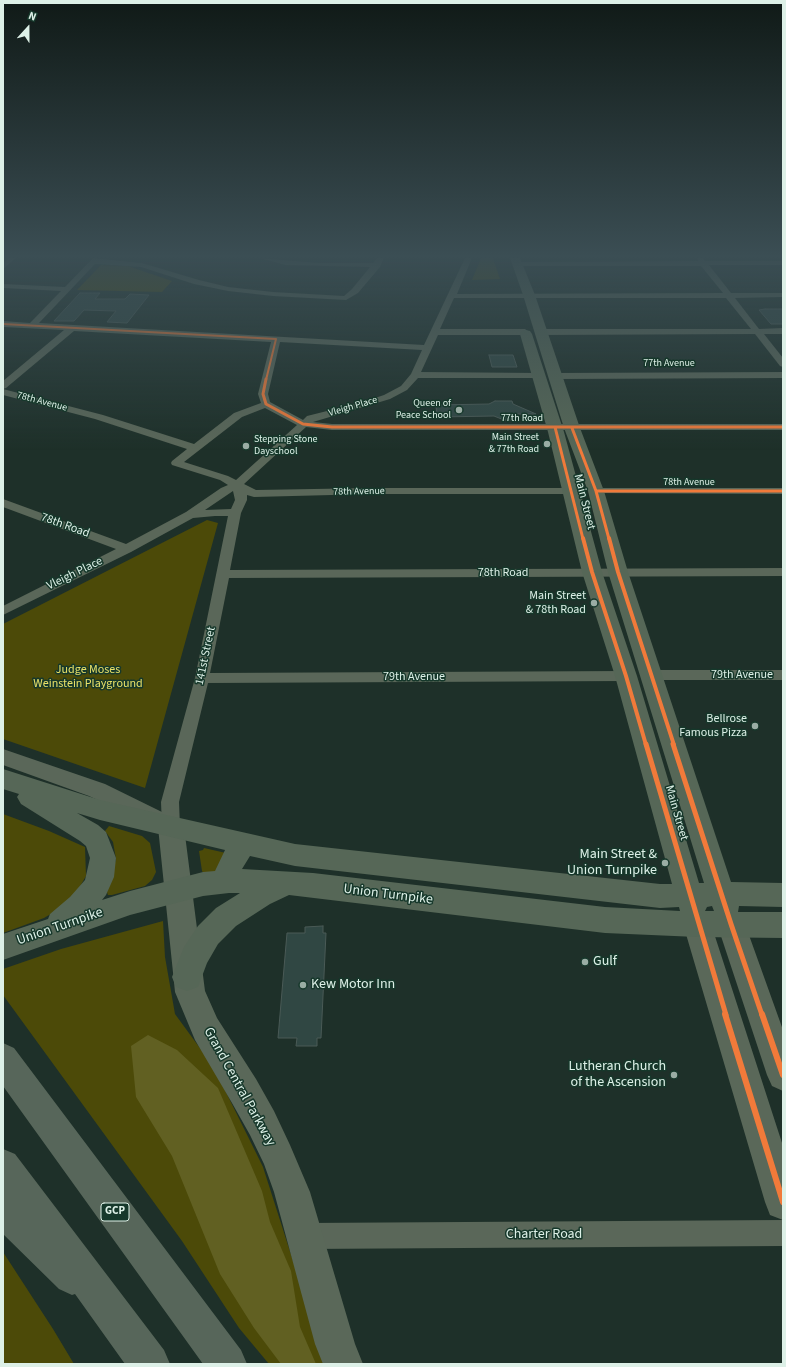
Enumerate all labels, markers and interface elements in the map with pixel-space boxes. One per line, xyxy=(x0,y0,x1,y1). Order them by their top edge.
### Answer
north arrow xyxy=(8,8,48,48)
text: N xyxy=(26,8,39,25)
street label: 77th Avenue xyxy=(643,358,695,370)
street label: 78th Avenue xyxy=(16,390,68,414)
street label: Vleigh Place xyxy=(327,394,379,420)
place label: Queen of Peace School xyxy=(396,398,451,422)
marker: Queen of Peace School xyxy=(454,405,464,415)
street label: 77th Road xyxy=(501,413,543,425)
place label: Main Street & 77th Road xyxy=(489,432,539,456)
place label: Stepping Stone Dayschool xyxy=(254,434,318,458)
marker: Main Street & 77th Road xyxy=(542,439,552,449)
marker: Stepping Stone Dayschool xyxy=(241,441,251,451)
street label: Main Street xyxy=(570,473,598,531)
street label: 78th Avenue xyxy=(663,477,715,489)
street label: 78th Avenue xyxy=(333,486,385,498)
street label: 78th Road xyxy=(39,511,91,541)
street label: Vleigh Place xyxy=(45,554,105,594)
street label: 78th Road xyxy=(478,566,528,580)
place label: Main Street & 78th Road xyxy=(526,589,586,617)
marker: Main Street & 78th Road xyxy=(589,598,599,608)
street label: 141st Street xyxy=(193,626,219,686)
park label: Judge Moses Weinstein Playground xyxy=(33,663,143,691)
street label: 79th Avenue xyxy=(711,668,773,682)
street label: 79th Avenue xyxy=(383,670,445,684)
place label: Bellrose Famous Pizza xyxy=(679,712,747,740)
marker: Bellrose Famous Pizza xyxy=(750,721,760,731)
street label: Main Street xyxy=(661,784,691,842)
place label: Main Street & Union Turnpike xyxy=(567,847,657,880)
marker: Main Street & Union Turnpike xyxy=(660,858,670,868)
street label: Union Turnpike xyxy=(342,881,434,909)
street label: Union Turnpike xyxy=(15,904,105,950)
place label: Gulf xyxy=(593,954,617,970)
marker: Gulf xyxy=(580,957,590,967)
place label: Kew Motor Inn xyxy=(311,977,395,993)
marker: Kew Motor Inn xyxy=(298,980,308,990)
street label: Grand Central Parkway xyxy=(199,1025,279,1149)
place label: Lutheran Church of the Ascension xyxy=(568,1059,666,1092)
marker: Lutheran Church of the Ascension xyxy=(669,1070,679,1080)
road number: GCP xyxy=(101,1203,129,1221)
street label: Charter Road xyxy=(506,1227,582,1243)

